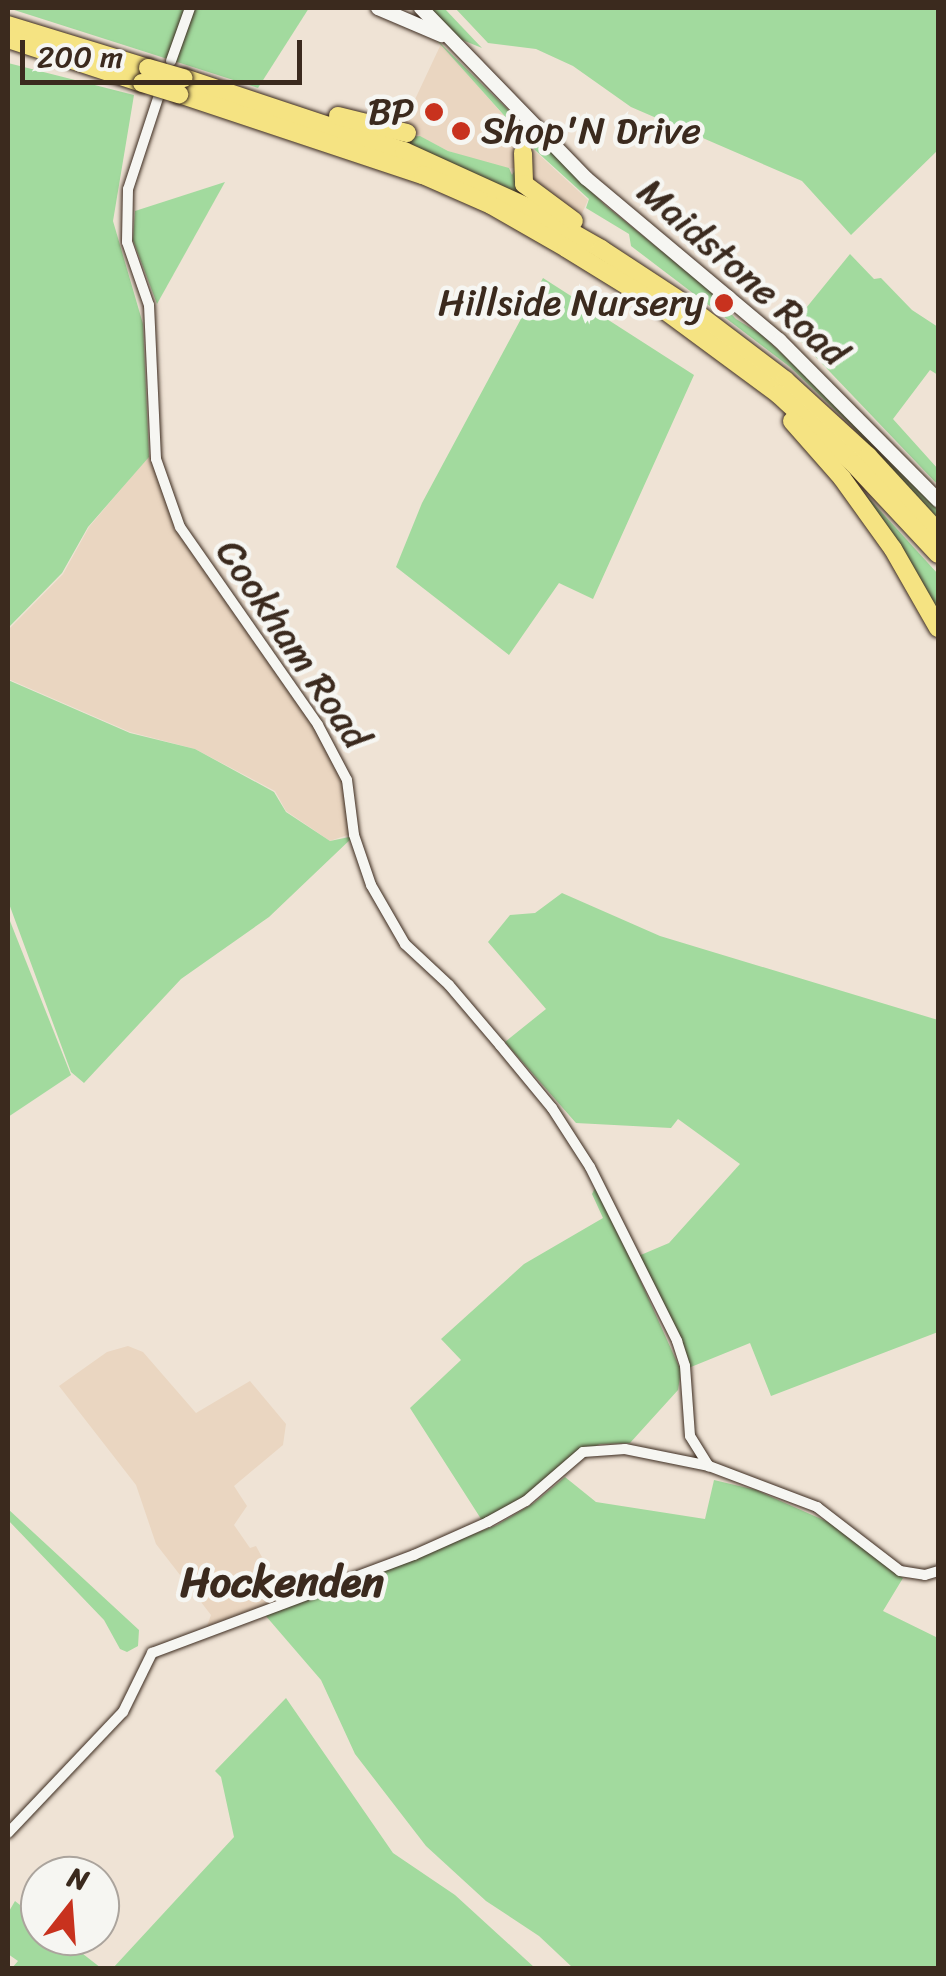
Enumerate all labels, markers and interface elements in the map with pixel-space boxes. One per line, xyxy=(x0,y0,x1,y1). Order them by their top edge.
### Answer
scale bar xyxy=(25,20,308,82)
text: 200 m xyxy=(37,30,123,84)
place label: BP xyxy=(368,89,414,135)
marker: BP xyxy=(423,101,445,123)
place label: Shop'N Drive xyxy=(481,108,701,154)
marker: Shop'N Drive xyxy=(450,120,472,142)
street label: Maidstone Road xyxy=(629,168,857,376)
place label: Hillside Nursery xyxy=(436,280,704,326)
marker: Hillside Nursery xyxy=(713,292,735,314)
street label: Cookham Road xyxy=(206,531,380,757)
district label: Hockenden xyxy=(180,1557,384,1607)
text: N xyxy=(62,1852,95,1905)
north arrow xyxy=(20,1856,120,1956)

